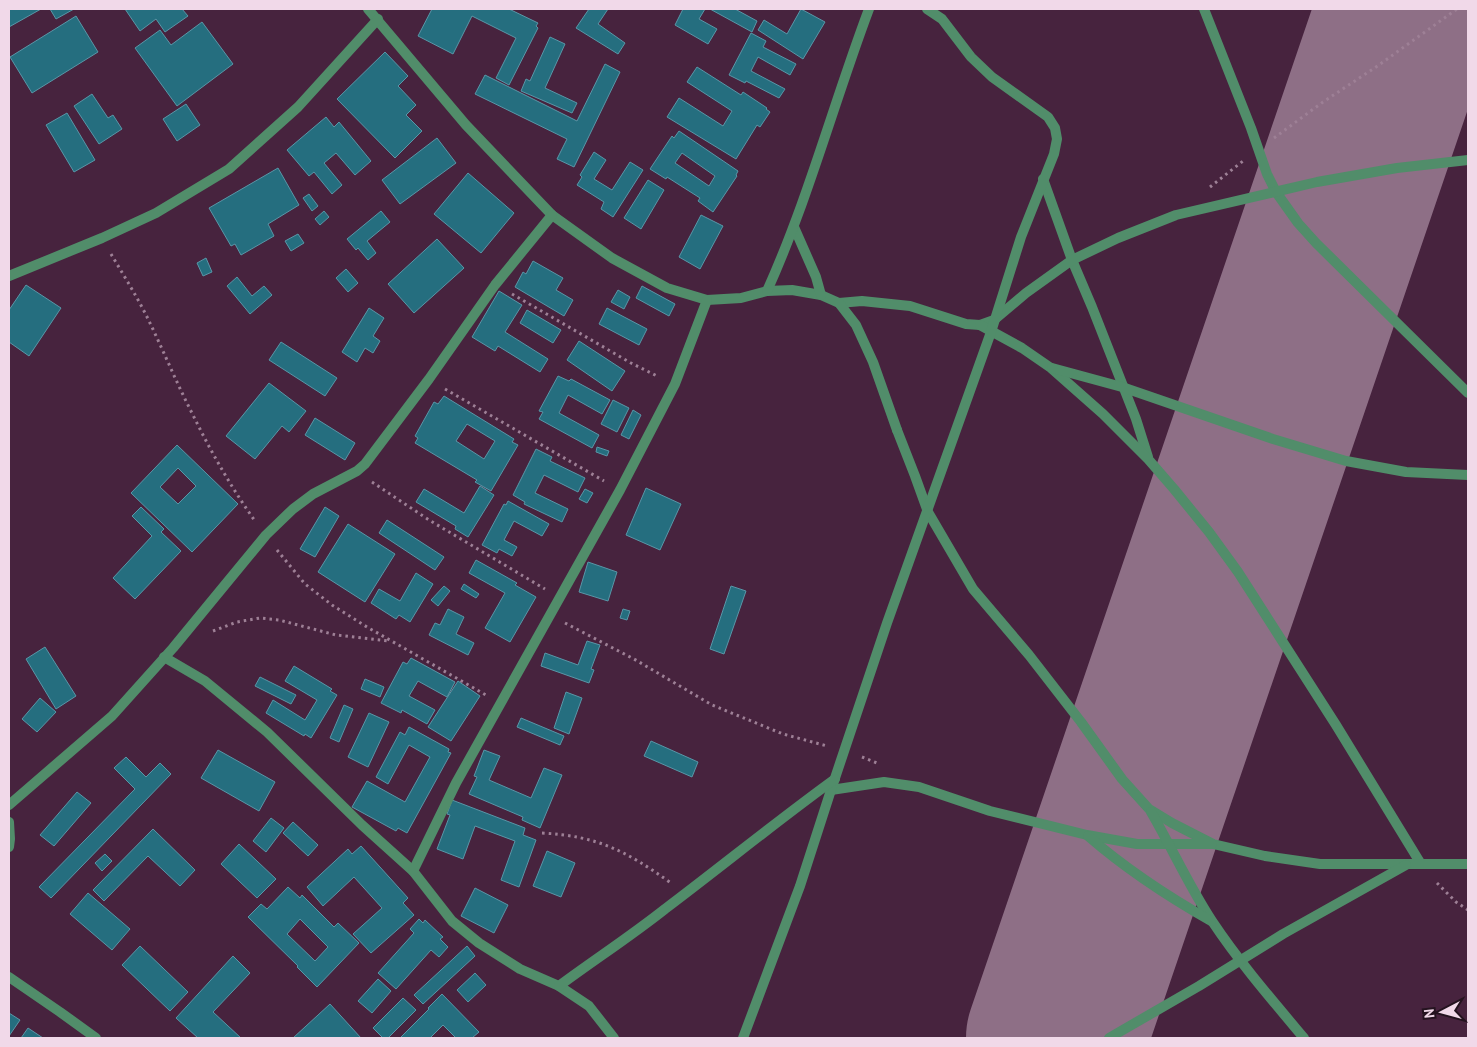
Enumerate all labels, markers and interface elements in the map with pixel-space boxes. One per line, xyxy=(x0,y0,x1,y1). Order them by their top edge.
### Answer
north arrow xyxy=(1417,987,1467,1037)
text: N xyxy=(1420,1008,1439,1019)

